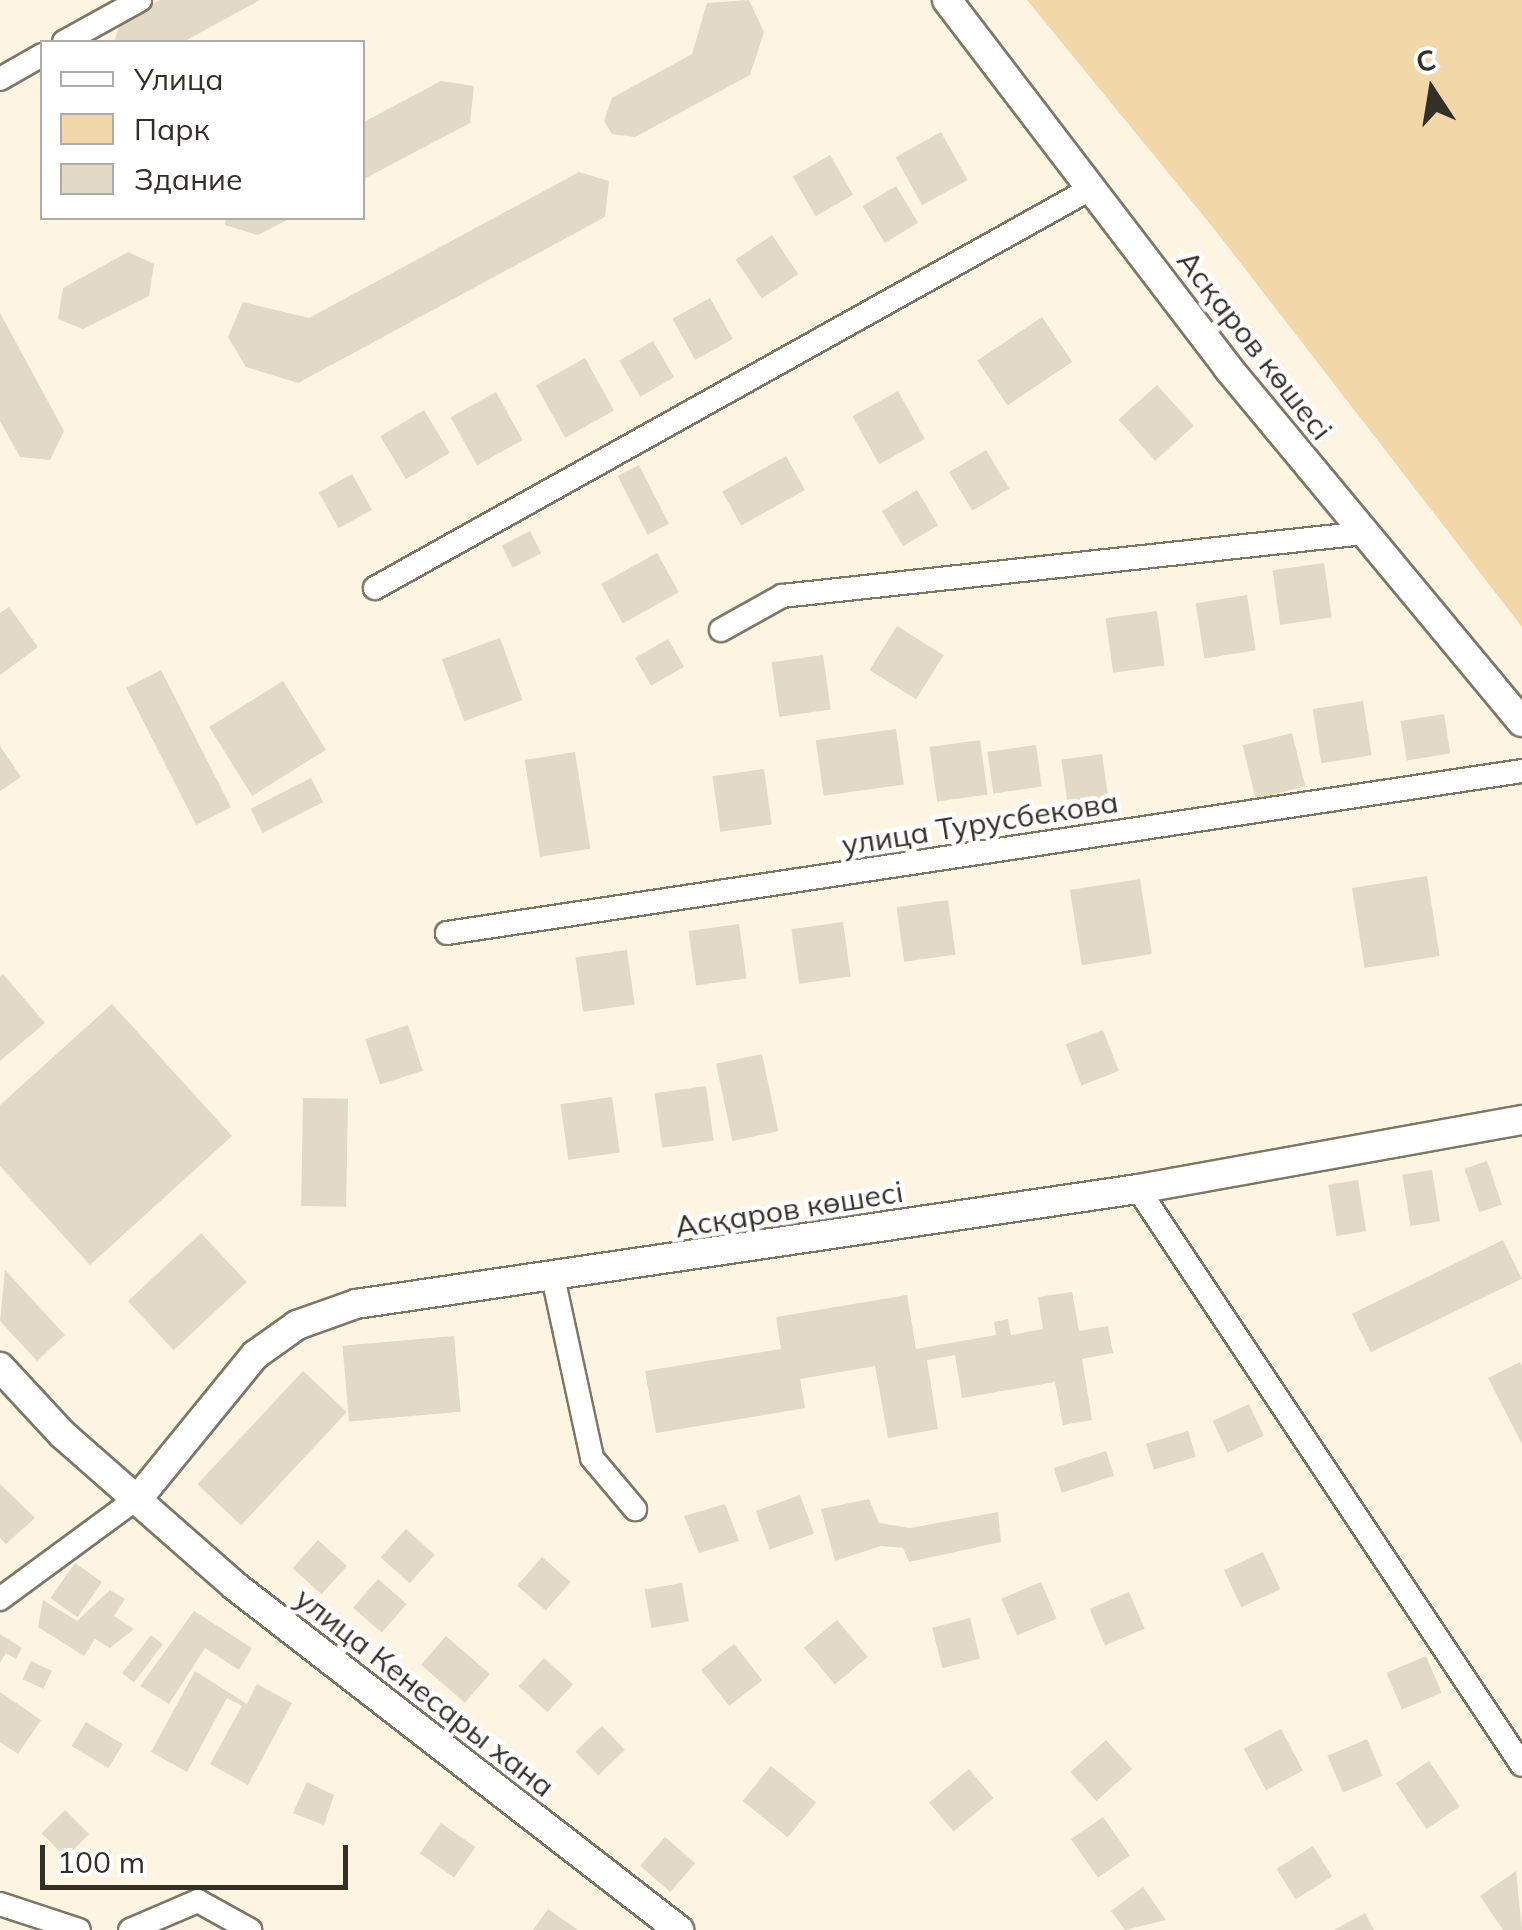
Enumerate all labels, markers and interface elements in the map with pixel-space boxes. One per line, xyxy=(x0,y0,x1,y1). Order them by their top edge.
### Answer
legend xyxy=(40,40,365,220)
north arrow xyxy=(1382,40,1482,140)
text: С xyxy=(1413,41,1439,79)
text: Улица xyxy=(134,60,224,98)
text: Парк xyxy=(134,110,210,148)
text: Здание xyxy=(134,160,243,198)
street label: Асқаров көшесі xyxy=(1170,243,1340,447)
street label: улица Турусбекова xyxy=(839,783,1121,863)
street label: Асқаров көшесі xyxy=(672,1173,906,1245)
street label: улица Кенесары хана xyxy=(288,1580,562,1804)
scale bar xyxy=(45,1825,352,1887)
text: 100 m xyxy=(57,1843,145,1881)

